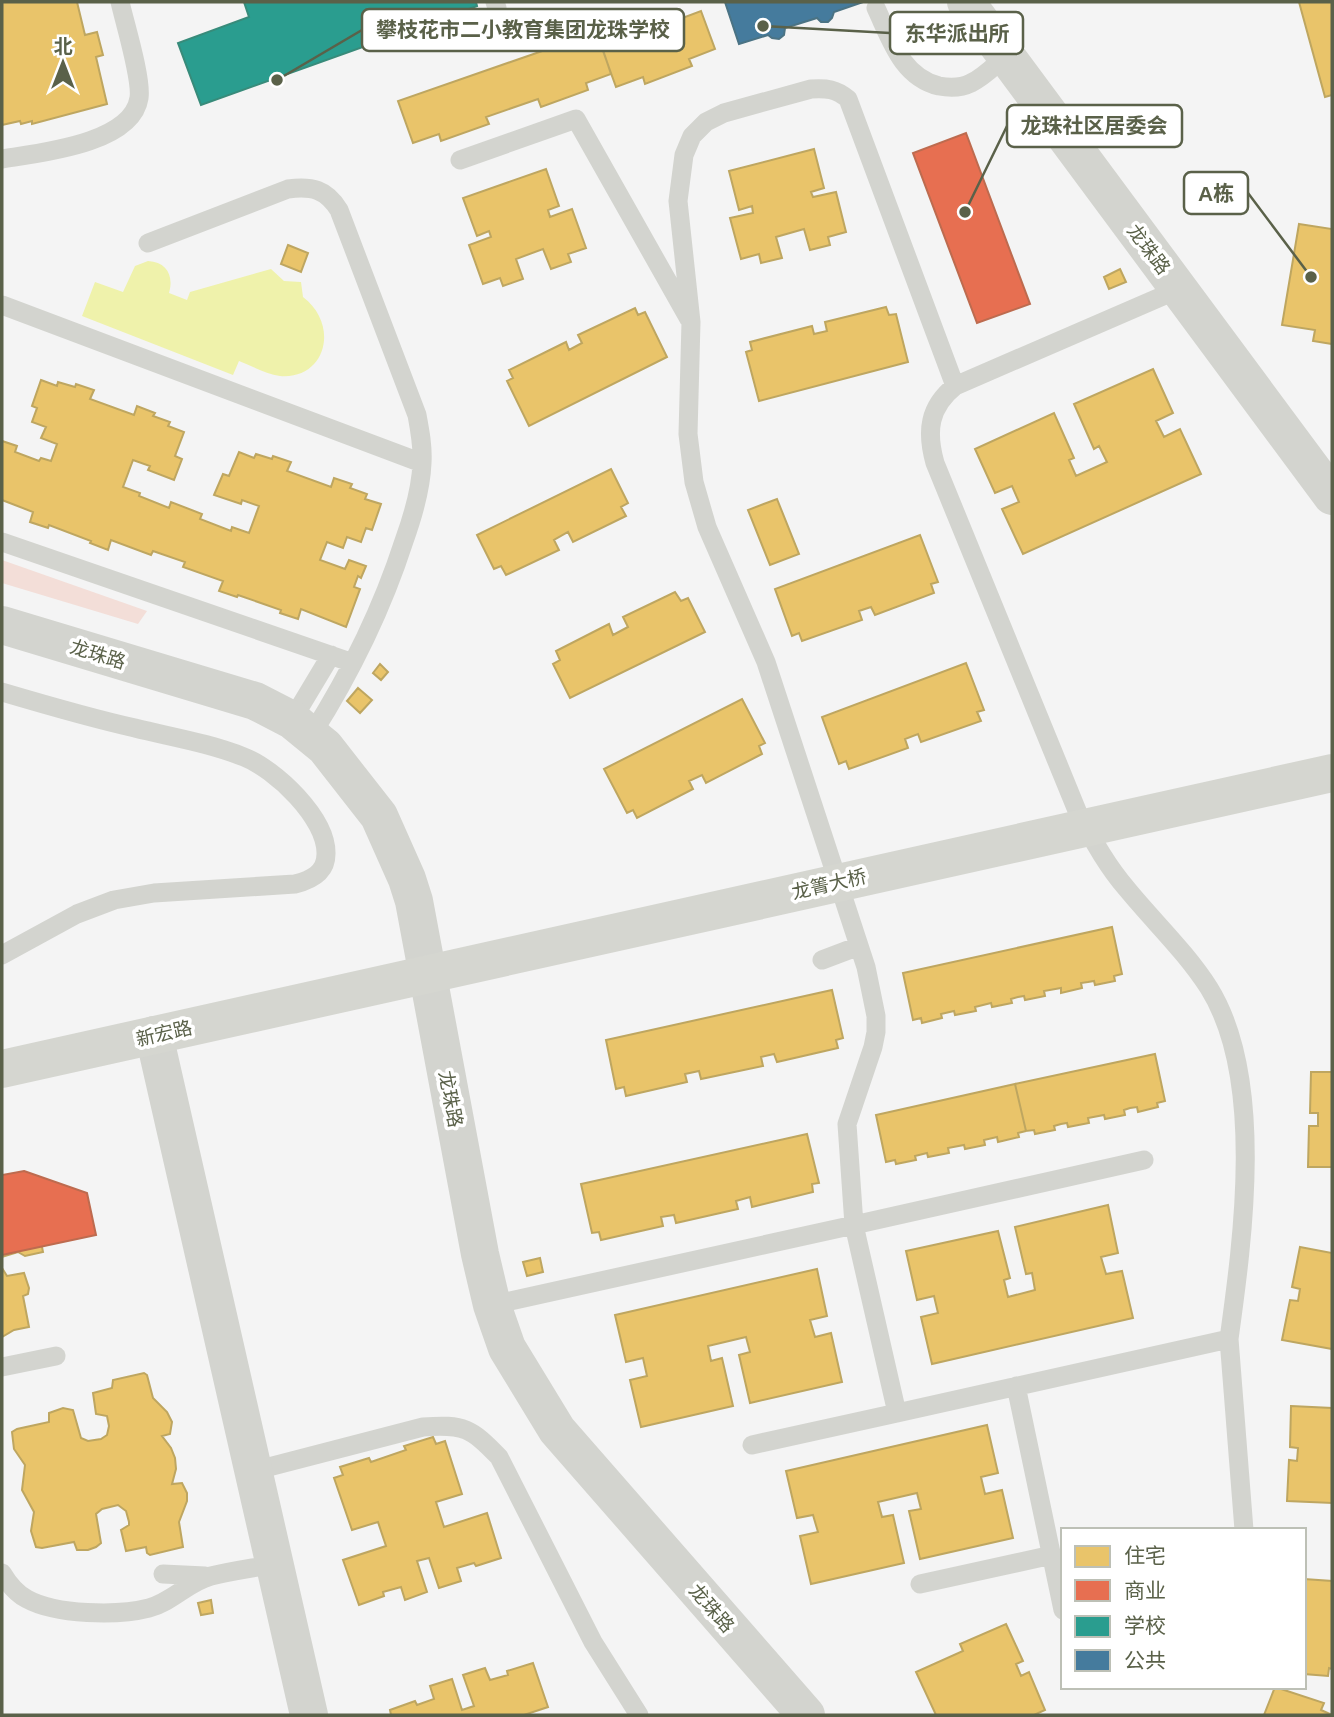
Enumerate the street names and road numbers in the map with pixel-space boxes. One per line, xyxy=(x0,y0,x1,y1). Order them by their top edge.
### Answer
street label: 龙珠路 xyxy=(1123,220,1174,278)
street label: 龙珠路 xyxy=(68,636,128,673)
street label: 龙箐大桥 xyxy=(790,866,869,903)
street label: 新宏路 xyxy=(134,1017,194,1050)
street label: 龙珠路 xyxy=(435,1069,466,1129)
street label: 龙珠路 xyxy=(685,1580,738,1637)

